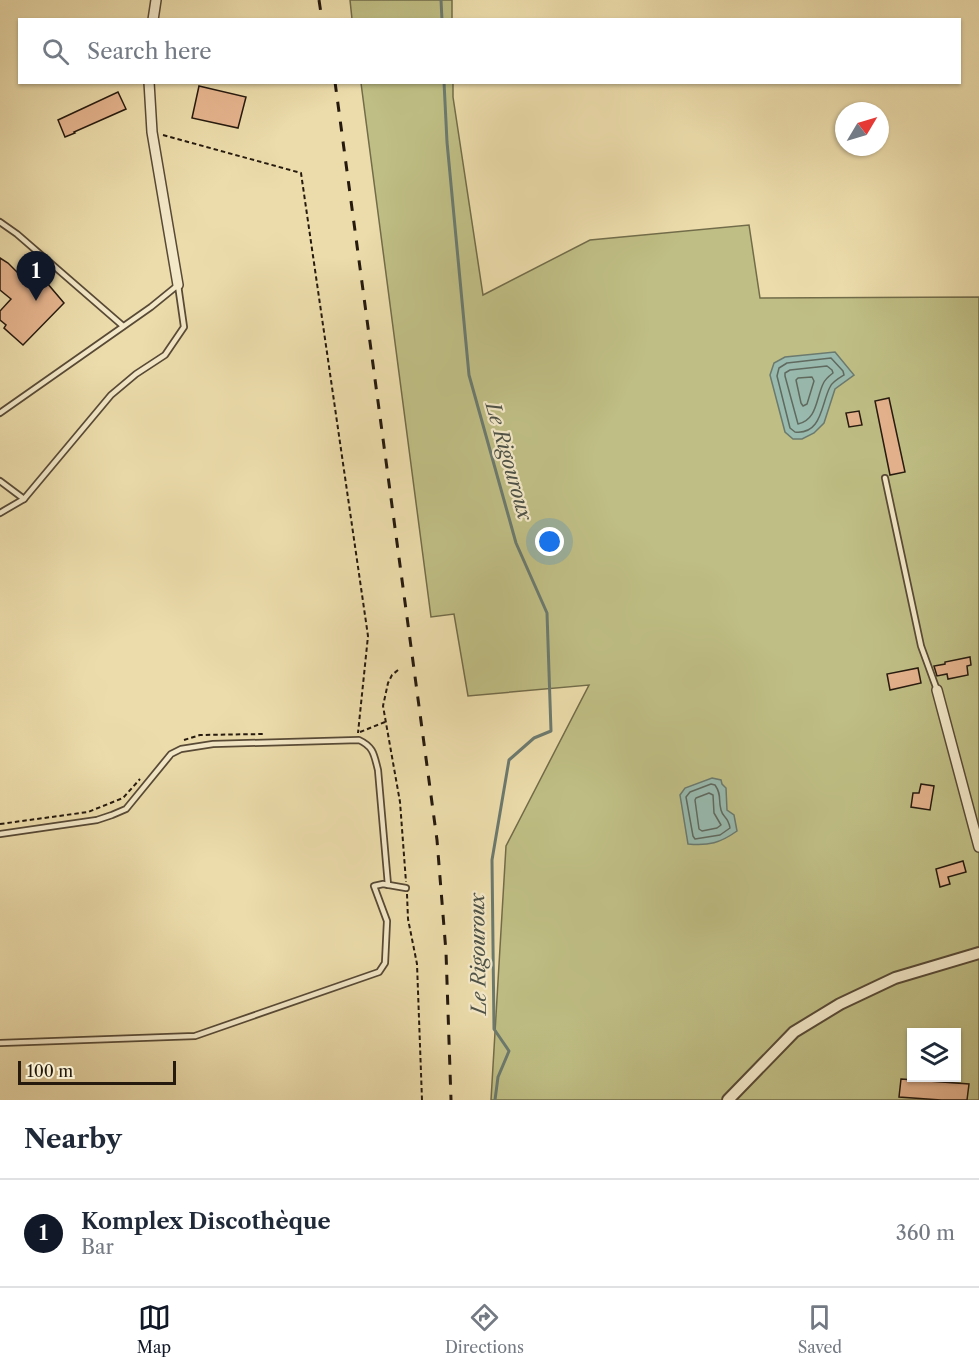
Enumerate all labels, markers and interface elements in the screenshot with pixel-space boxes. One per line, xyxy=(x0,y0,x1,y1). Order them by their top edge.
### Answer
search box xyxy=(18,18,961,84)
icon: search xyxy=(39,35,72,68)
text: Search here xyxy=(87,38,212,65)
north arrow xyxy=(835,102,889,156)
pin: 1 xyxy=(16,252,56,301)
water label: Le Rigouroux xyxy=(480,397,538,524)
your location xyxy=(535,527,564,556)
water label: Le Rigouroux xyxy=(465,892,491,1017)
map controls xyxy=(907,1028,961,1082)
button: layers xyxy=(907,1028,961,1082)
scale bar xyxy=(18,1058,176,1086)
text: 100 m xyxy=(27,1061,73,1081)
text: Nearby xyxy=(24,1123,122,1155)
text: Komplex Discothèque xyxy=(81,1208,331,1235)
text: 1 xyxy=(39,1221,48,1245)
text: 360 m xyxy=(896,1221,955,1245)
text: Bar xyxy=(81,1235,114,1259)
tab: Map xyxy=(137,1301,171,1357)
tab: Directions xyxy=(445,1301,524,1357)
tab: Saved xyxy=(798,1301,842,1357)

